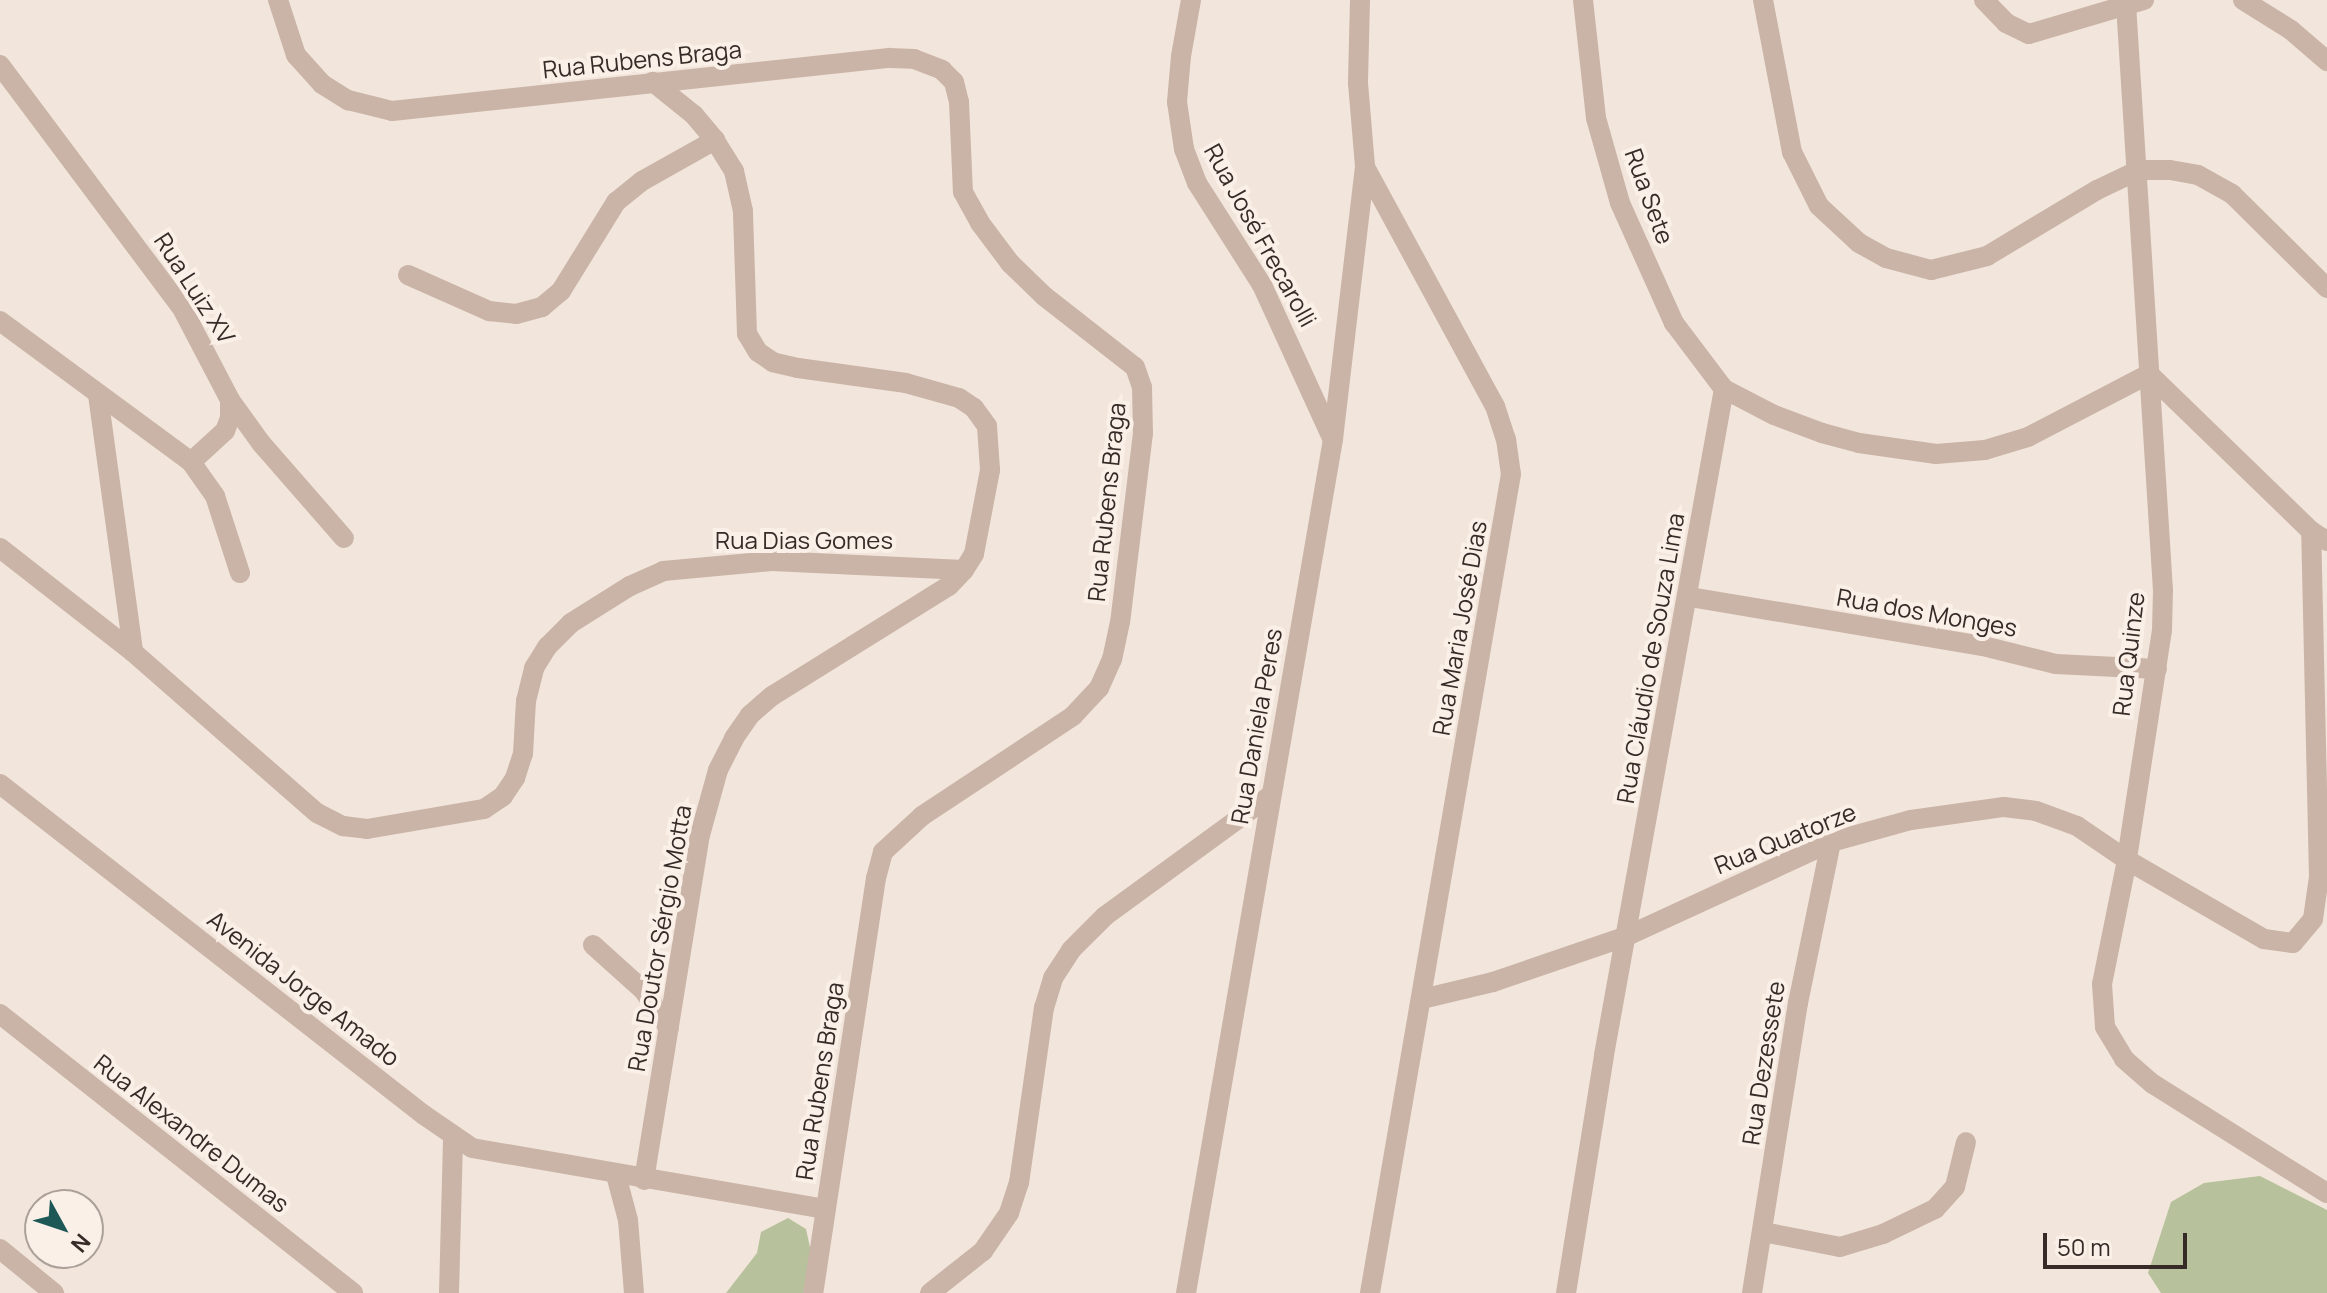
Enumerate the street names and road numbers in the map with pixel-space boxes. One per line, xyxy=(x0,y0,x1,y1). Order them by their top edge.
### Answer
street label: Rua Rubens Braga xyxy=(541,34,743,84)
street label: Rua José Frecarolli xyxy=(1199,139,1323,331)
street label: Rua Sete xyxy=(1619,144,1681,248)
street label: Rua Luiz XV xyxy=(149,227,241,349)
street label: Rua Rubens Braga xyxy=(1081,401,1131,603)
street label: Rua Cláudio de Souza Lima xyxy=(1610,510,1690,806)
street label: Rua Maria José Dias xyxy=(1426,518,1492,738)
street label: Rua Dias Gomes xyxy=(715,526,893,554)
street label: Rua dos Monges xyxy=(1835,582,2019,642)
street label: Rua Quinze xyxy=(2106,590,2150,718)
street label: Rua Daniela Peres xyxy=(1225,626,1287,826)
street label: Rua Quatorze xyxy=(1710,797,1860,879)
street label: Rua Doutor Sérgio Motta xyxy=(621,802,697,1074)
street label: Avenida Jorge Amado xyxy=(202,904,406,1072)
street label: Rua Dezessete xyxy=(1736,979,1790,1147)
street label: Rua Rubens Braga xyxy=(789,980,849,1182)
street label: Rua Alexandre Dumas xyxy=(89,1048,295,1218)

